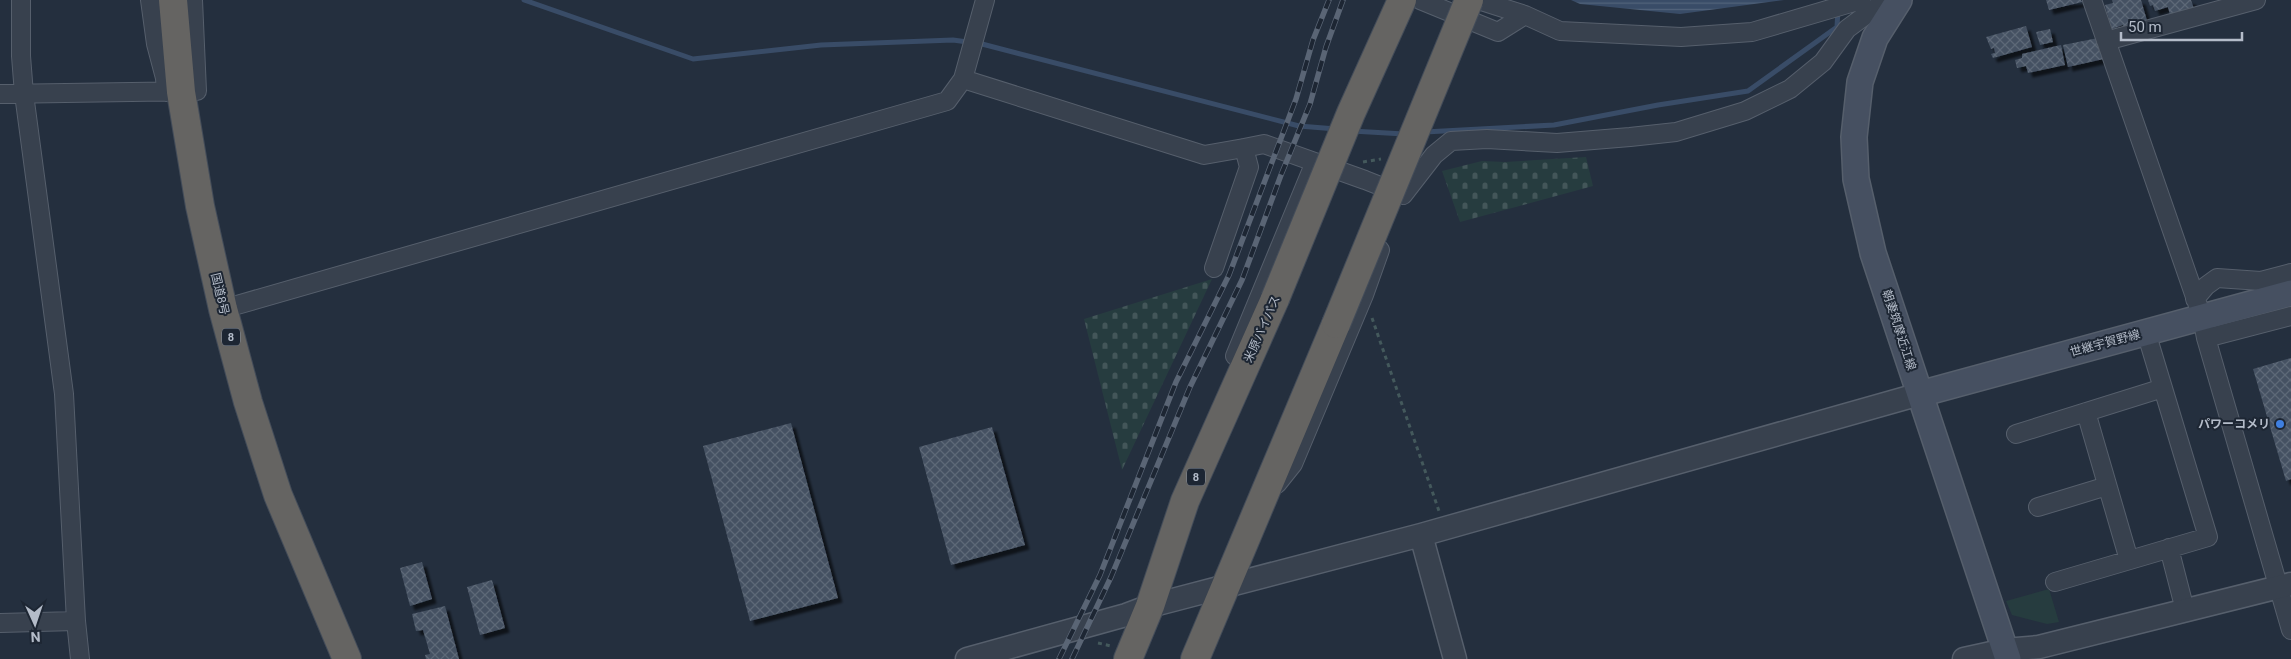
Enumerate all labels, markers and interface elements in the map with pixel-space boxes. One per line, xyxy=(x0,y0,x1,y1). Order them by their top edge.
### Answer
scale bar xyxy=(2121,10,2242,42)
text: 50 m xyxy=(2128,18,2162,36)
street label: 国道8号 xyxy=(208,272,232,316)
street label: 朝妻筑摩近江線 xyxy=(1879,288,1919,372)
street label: 米原バイパス xyxy=(1241,293,1283,365)
street label: 世継宇賀野線 xyxy=(2068,327,2142,359)
road number: 8 xyxy=(222,328,240,346)
place label: パワーコメリ xyxy=(2198,417,2270,431)
marker: パワーコメリ xyxy=(2274,418,2286,430)
road number: 8 xyxy=(1187,468,1205,486)
north arrow xyxy=(10,599,60,649)
text: N xyxy=(30,629,41,645)

